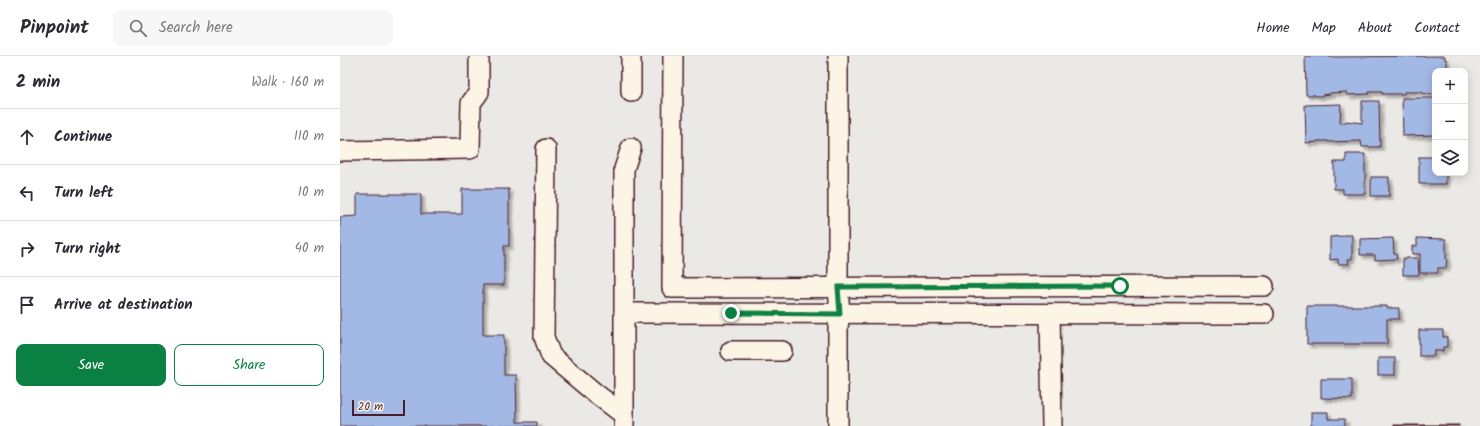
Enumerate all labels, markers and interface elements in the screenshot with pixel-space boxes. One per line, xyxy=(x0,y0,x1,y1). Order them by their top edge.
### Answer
search box xyxy=(113,10,393,46)
text: Pinpoint xyxy=(20,13,89,43)
text: Search here xyxy=(159,16,233,40)
icon: search xyxy=(127,17,149,39)
text: Home xyxy=(1256,17,1290,39)
text: Map xyxy=(1312,17,1336,39)
text: About xyxy=(1358,17,1392,39)
text: Contact xyxy=(1414,17,1460,39)
map controls xyxy=(1432,68,1468,176)
button: + xyxy=(1432,68,1468,104)
text: 2 min xyxy=(16,69,60,96)
text: Walk · 160 m xyxy=(252,72,324,93)
button: − xyxy=(1432,104,1468,140)
text: Continue xyxy=(54,125,112,149)
icon: ahead xyxy=(16,126,38,148)
text: 110 m xyxy=(294,126,324,147)
button: layers xyxy=(1432,140,1468,176)
text: Turn left xyxy=(54,181,114,205)
icon: left xyxy=(16,182,38,204)
text: 10 m xyxy=(298,182,324,203)
text: Turn right xyxy=(54,237,121,261)
icon: right xyxy=(16,238,38,260)
text: 40 m xyxy=(295,238,324,259)
route start xyxy=(1111,277,1129,295)
text: Arrive at destination xyxy=(54,293,193,317)
icon: arrive xyxy=(16,294,38,316)
route end xyxy=(722,304,740,322)
button: Save xyxy=(16,344,166,386)
button: Share xyxy=(174,344,324,386)
scale bar xyxy=(352,398,405,417)
text: 20 m xyxy=(358,398,383,416)

